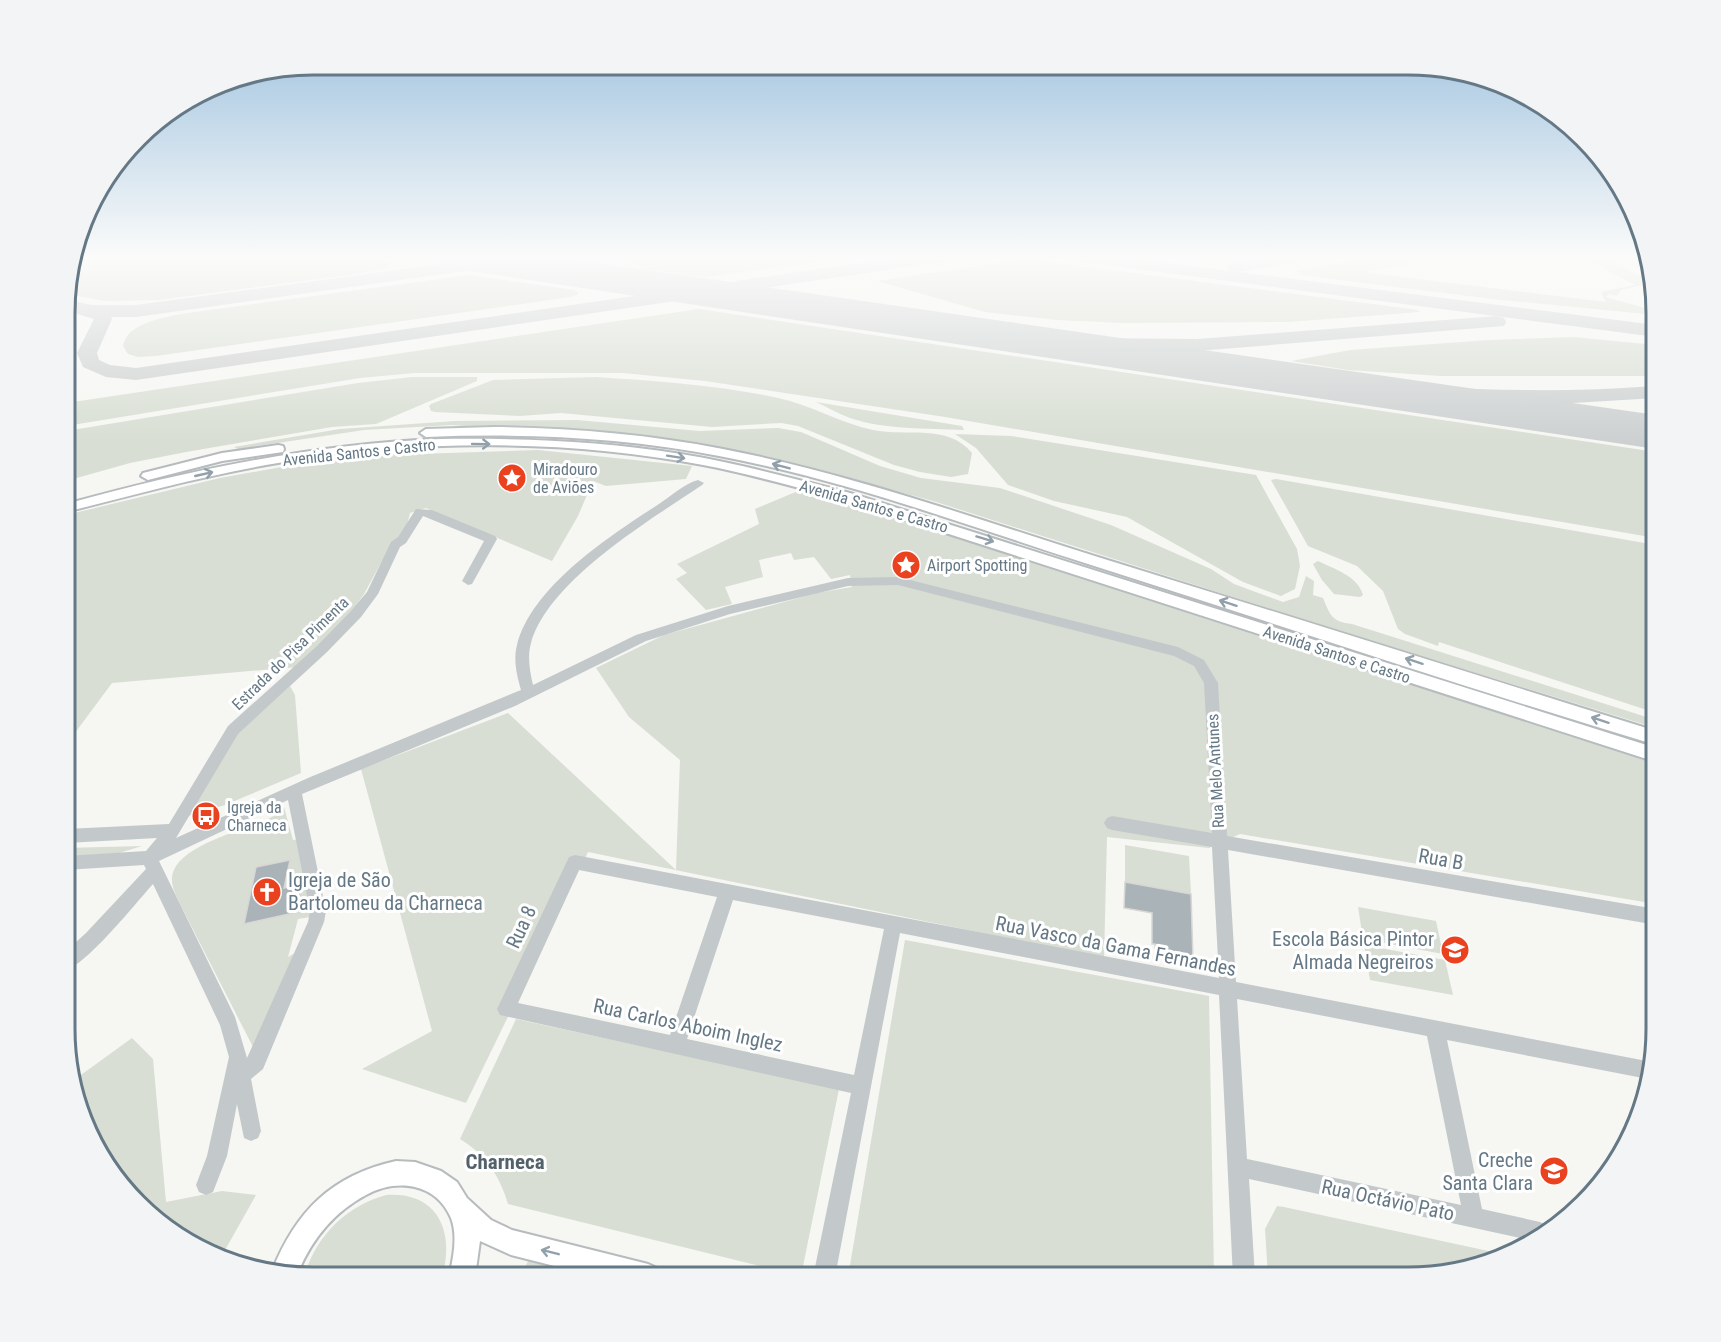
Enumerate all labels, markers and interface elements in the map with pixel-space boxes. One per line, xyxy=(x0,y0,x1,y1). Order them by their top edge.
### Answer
street label: Avenida Santos e Castro xyxy=(282,435,436,470)
one-way arrow xyxy=(471,438,491,450)
one-way arrow xyxy=(665,451,685,462)
one-way arrow xyxy=(772,459,791,471)
place label: Miradouro de Aviões xyxy=(533,460,597,497)
place icon: Miradouro de Aviões xyxy=(496,462,528,494)
one-way arrow xyxy=(194,468,214,479)
street label: Avenida Santos e Castro xyxy=(797,476,950,537)
one-way arrow xyxy=(975,534,994,545)
place icon: Airport Spotting xyxy=(890,549,922,581)
place label: Airport Spotting xyxy=(927,556,1027,575)
street label: Estrada do Pisa Pimenta xyxy=(228,593,353,714)
one-way arrow xyxy=(1219,597,1238,608)
street label: Avenida Santos e Castro xyxy=(1261,622,1413,687)
one-way arrow xyxy=(1405,655,1424,666)
street label: Rua Melo Antunes xyxy=(1203,713,1228,829)
one-way arrow xyxy=(1591,714,1610,725)
place label: Igreja da Charneca xyxy=(227,798,287,835)
bus stop icon: Igreja da Charneca xyxy=(190,800,222,832)
street label: Rua B xyxy=(1417,843,1465,875)
place label: Igreja de São Bartolomeu da Charneca xyxy=(288,868,483,915)
church icon: Igreja de São Bartolomeu da Charneca xyxy=(251,876,283,908)
street label: Rua 8 xyxy=(501,902,541,952)
street label: Rua Vasco da Gama Fernandes xyxy=(994,911,1238,981)
place label: Escola Básica Pintor Almada Negreiros xyxy=(1272,927,1434,974)
school or university icon: Escola Básica Pintor Almada Negreiros xyxy=(1439,934,1471,966)
street label: Rua Carlos Aboim Inglez xyxy=(591,993,785,1057)
place label: Creche Santa Clara xyxy=(1442,1148,1533,1195)
district label: Charneca xyxy=(465,1150,545,1174)
school or university icon: Creche Santa Clara xyxy=(1538,1155,1570,1187)
street label: Rua Octávio Pato xyxy=(1319,1174,1457,1226)
one-way arrow xyxy=(541,1246,560,1258)

